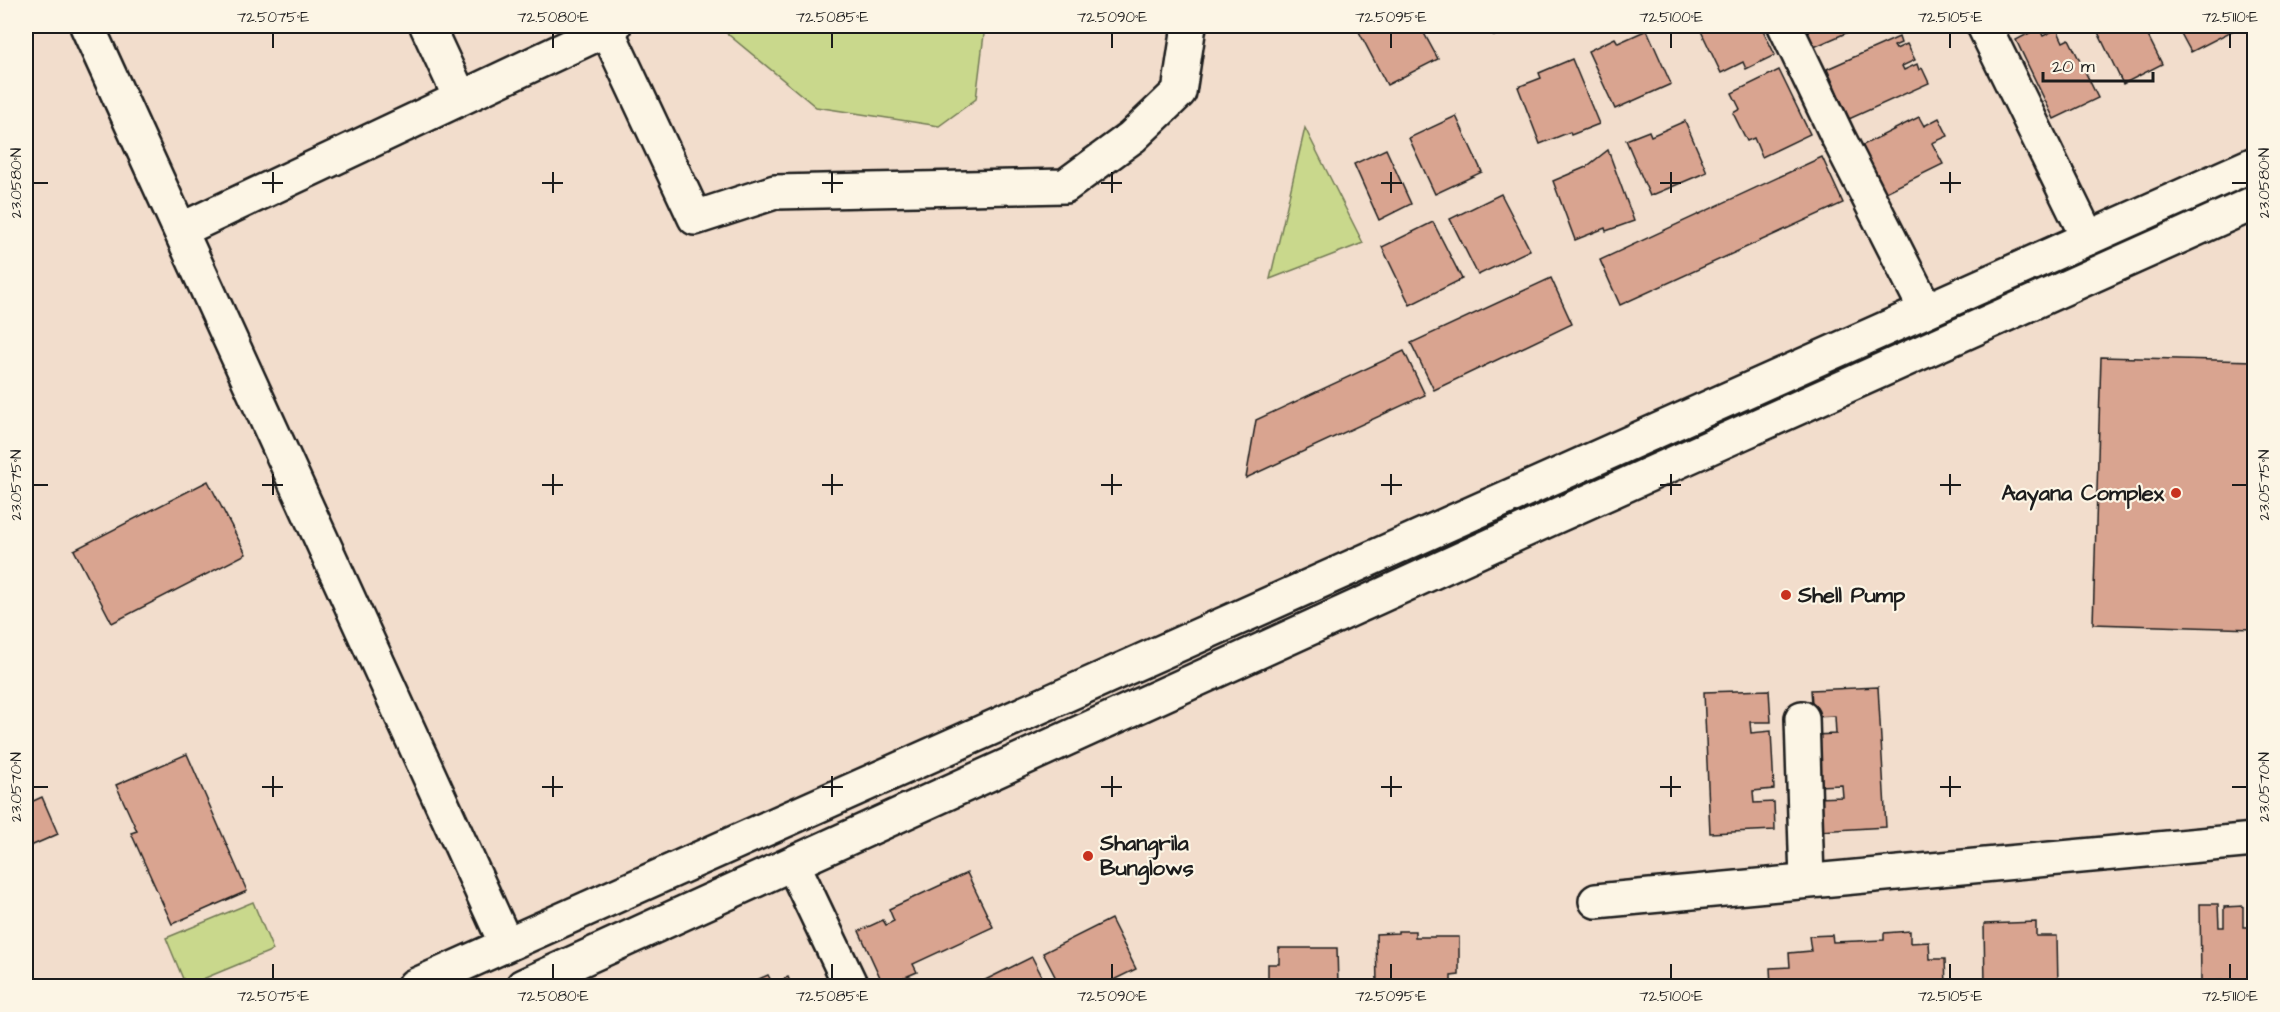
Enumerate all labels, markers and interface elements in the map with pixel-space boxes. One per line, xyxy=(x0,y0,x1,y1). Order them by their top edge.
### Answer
text: 72.5075°E xyxy=(237,7,309,28)
text: 72.5080°E xyxy=(517,7,589,28)
text: 72.5085°E xyxy=(796,7,868,28)
text: 72.5090°E xyxy=(1077,7,1147,28)
text: 72.5095°E xyxy=(1355,7,1427,28)
text: 72.5100°E xyxy=(1639,7,1703,28)
text: 72.5105°E xyxy=(1918,7,1982,28)
text: 72.5110°E xyxy=(2202,7,2258,28)
scale bar xyxy=(2043,45,2152,83)
text: 20 m xyxy=(2052,54,2095,79)
text: 23.0580°N xyxy=(6,148,27,218)
text: 23.0580°N xyxy=(2254,148,2275,218)
text: 23.0575°N xyxy=(6,450,27,520)
text: 23.0575°N xyxy=(2254,450,2275,520)
place label: Aayana Complex xyxy=(2001,478,2165,511)
marker: Aayana Complex xyxy=(2169,486,2183,500)
place label: Shell Pump xyxy=(1797,580,1906,611)
marker: Shell Pump xyxy=(1779,588,1793,602)
text: 23.0570°N xyxy=(6,752,27,822)
text: 23.0570°N xyxy=(2254,752,2275,822)
place label: Shangrila Bunglows xyxy=(1099,828,1194,885)
marker: Shangrila Bunglows xyxy=(1081,849,1095,863)
text: 72.5075°E xyxy=(237,986,309,1007)
text: 72.5080°E xyxy=(517,986,589,1007)
text: 72.5085°E xyxy=(796,986,868,1007)
text: 72.5090°E xyxy=(1077,986,1147,1007)
text: 72.5095°E xyxy=(1355,986,1427,1007)
text: 72.5100°E xyxy=(1639,986,1703,1007)
text: 72.5105°E xyxy=(1918,986,1982,1007)
text: 72.5110°E xyxy=(2202,986,2258,1007)

